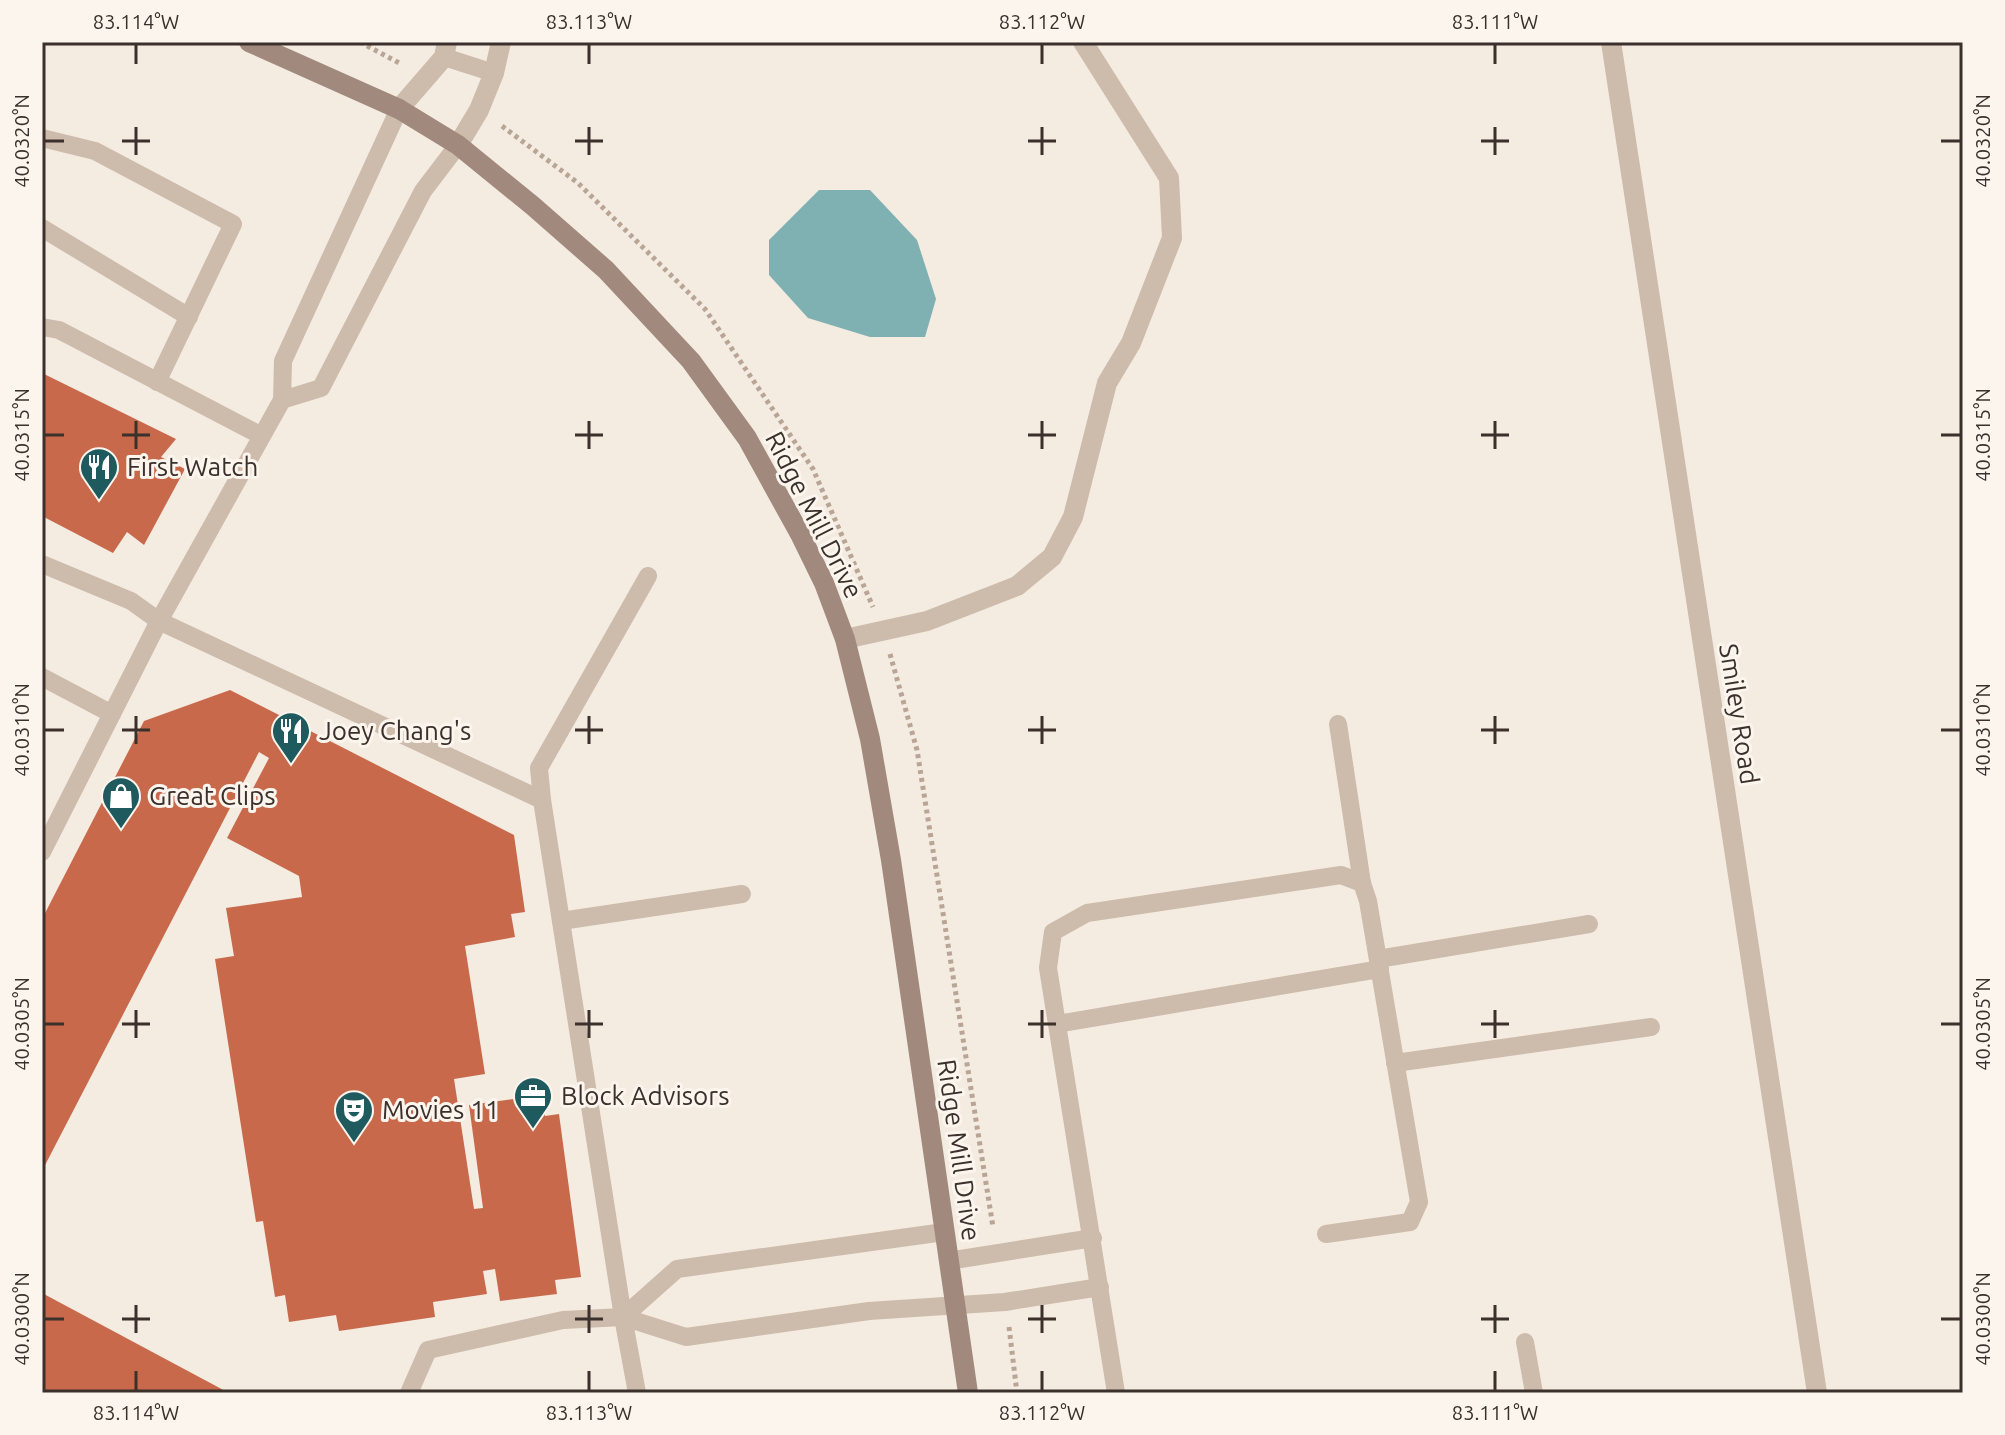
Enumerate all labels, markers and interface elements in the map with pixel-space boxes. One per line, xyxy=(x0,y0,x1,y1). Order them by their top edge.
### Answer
text: 83.114°W xyxy=(93,10,179,33)
text: 83.113°W xyxy=(546,10,632,33)
text: 83.112°W xyxy=(999,10,1085,33)
text: 83.111°W xyxy=(1452,10,1538,33)
text: 40.0320°N xyxy=(10,94,33,188)
text: 40.0320°N xyxy=(1971,94,1994,188)
text: 40.0315°N xyxy=(10,388,33,482)
text: 40.0315°N xyxy=(1971,388,1994,482)
street label: Ridge Mill Drive xyxy=(760,427,869,603)
restaurant icon: First Watch xyxy=(78,446,120,501)
place label: First Watch xyxy=(127,452,258,481)
street label: Smiley Road xyxy=(1714,642,1765,786)
text: 40.0310°N xyxy=(10,683,33,777)
text: 40.0310°N xyxy=(1971,683,1994,777)
restaurant icon: Joey Chang's xyxy=(270,710,312,765)
place label: Joey Chang's xyxy=(319,716,471,745)
shop icon: Great Clips xyxy=(100,775,142,830)
place label: Great Clips xyxy=(149,781,276,810)
text: 40.0305°N xyxy=(10,977,33,1071)
text: 40.0305°N xyxy=(1971,977,1994,1071)
street label: Ridge Mill Drive xyxy=(932,1057,987,1243)
office icon: Block Advisors xyxy=(512,1075,554,1130)
place label: Block Advisors xyxy=(561,1081,729,1110)
theatre icon: Movies 11 xyxy=(333,1089,375,1144)
place label: Movies 11 xyxy=(382,1095,500,1124)
text: 40.0300°N xyxy=(10,1272,33,1366)
text: 40.0300°N xyxy=(1971,1272,1994,1366)
text: 83.114°W xyxy=(93,1401,179,1424)
text: 83.113°W xyxy=(546,1401,632,1424)
text: 83.112°W xyxy=(999,1401,1085,1424)
text: 83.111°W xyxy=(1452,1401,1538,1424)

